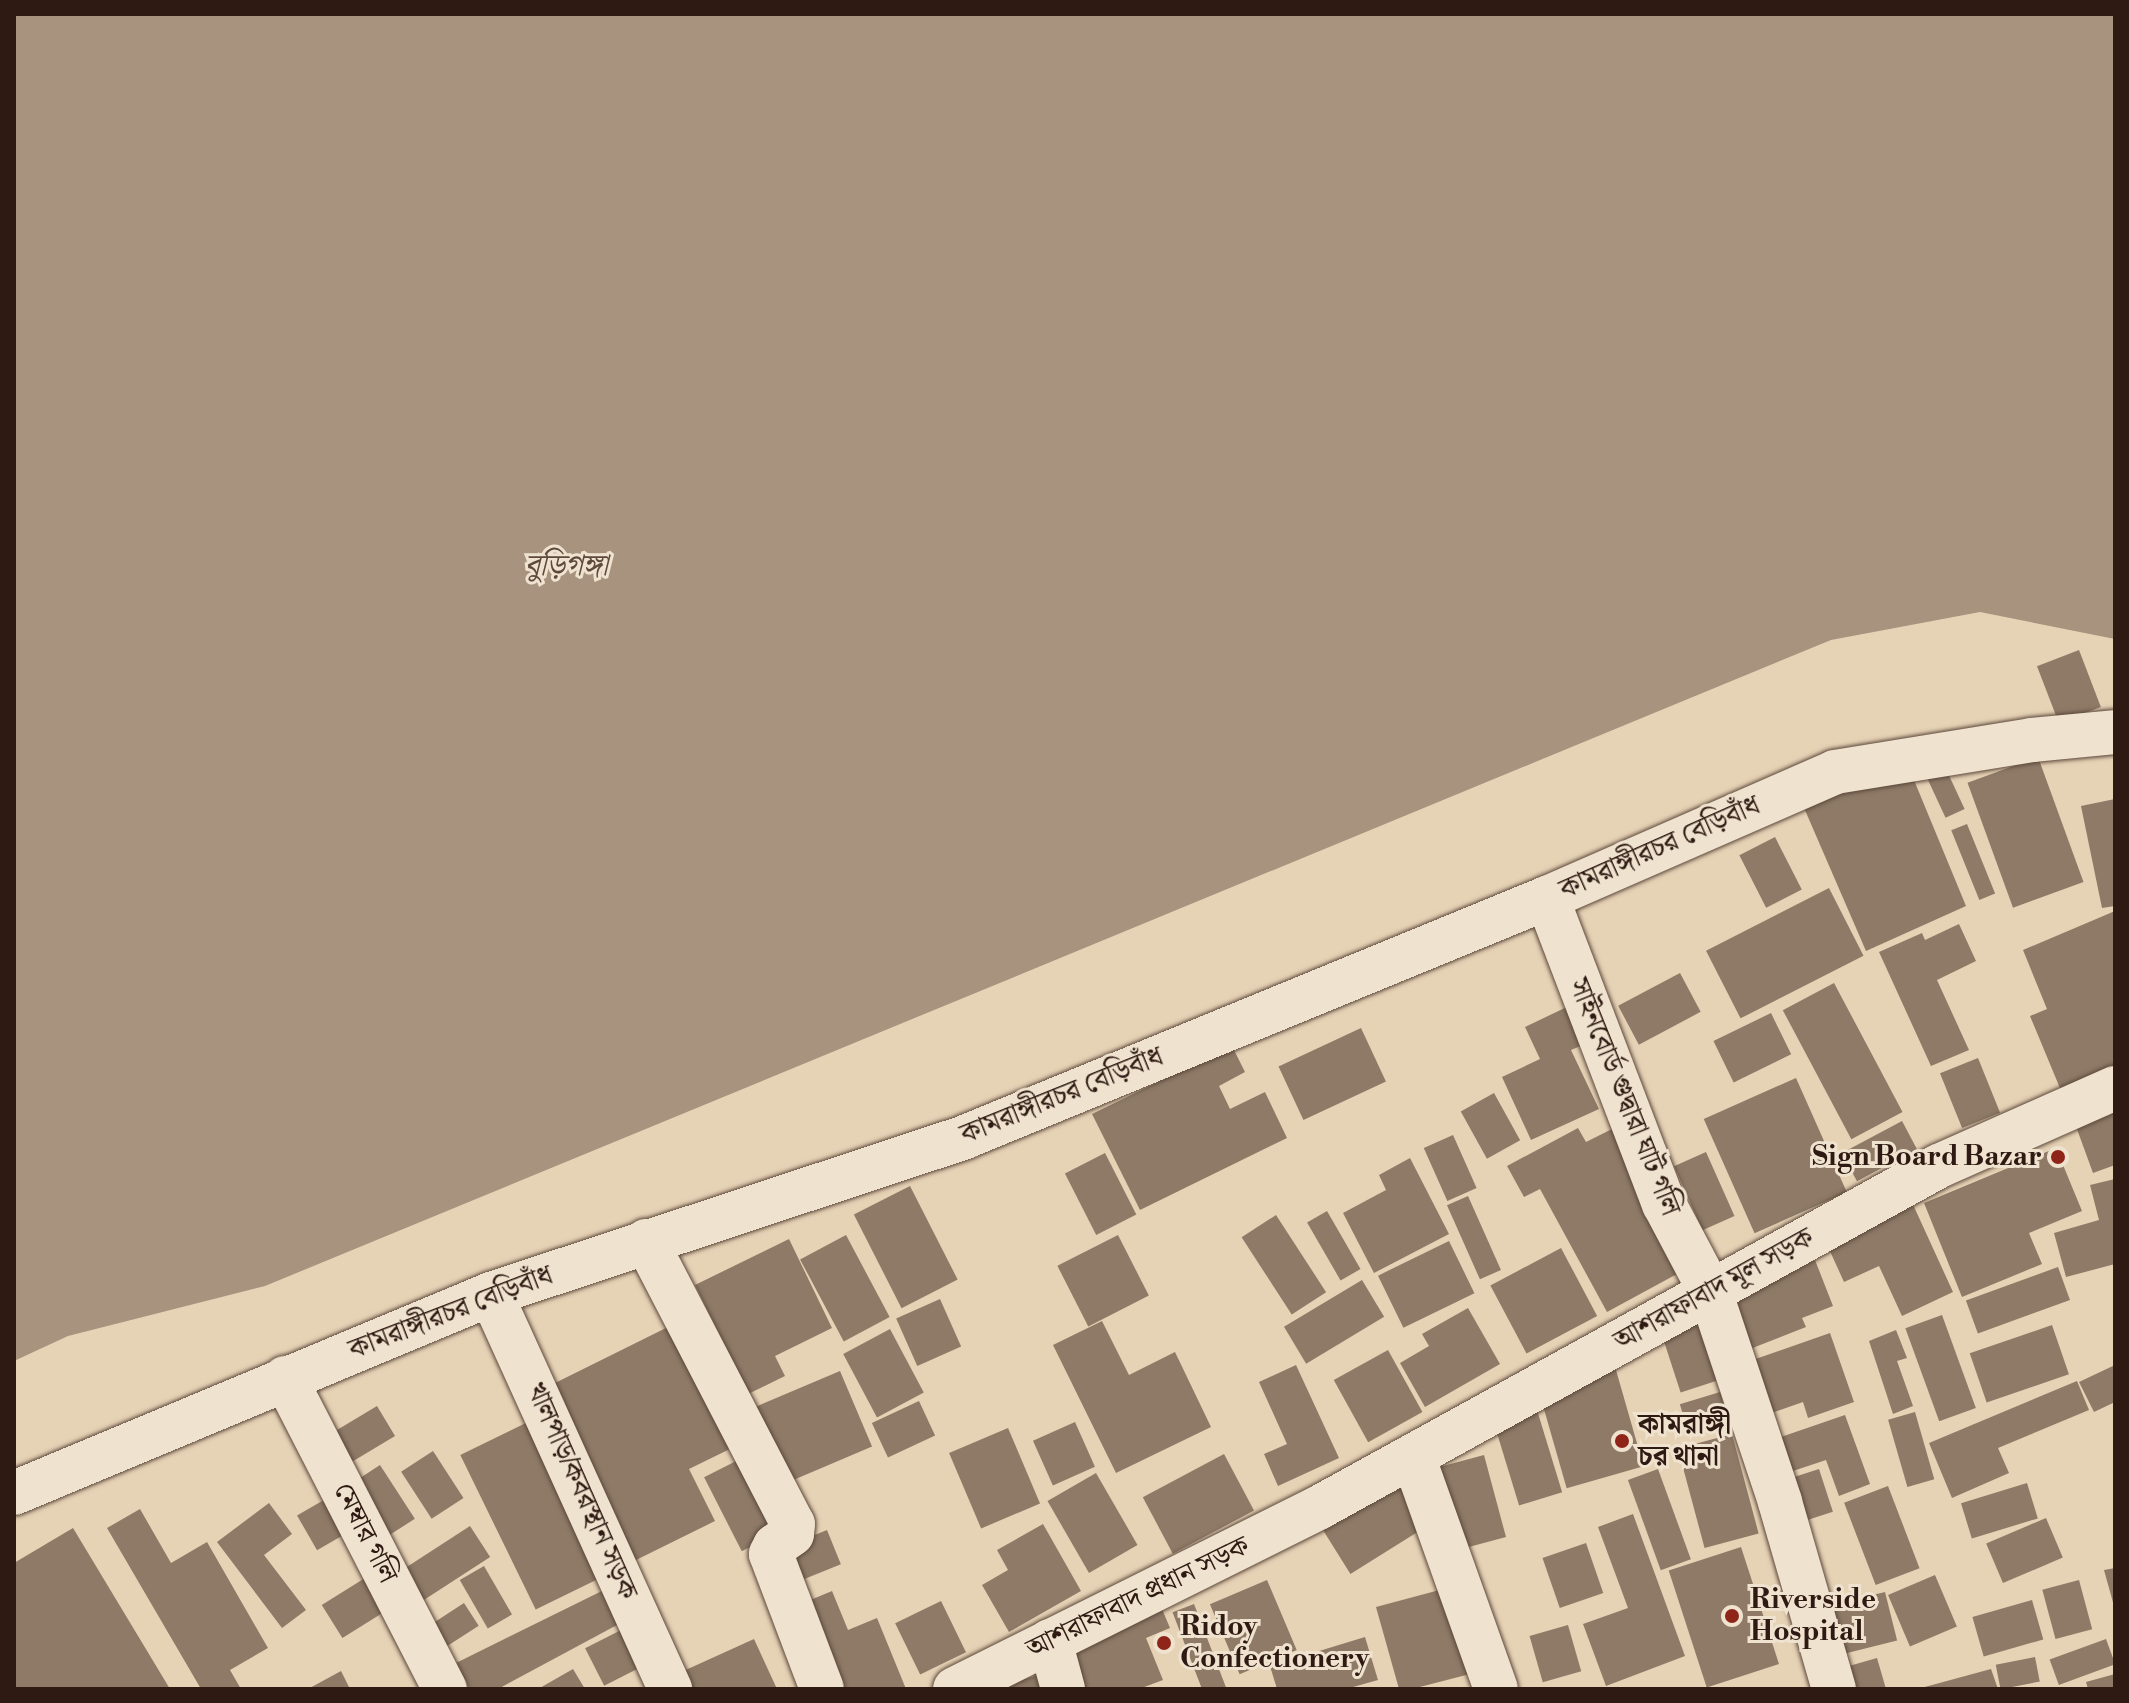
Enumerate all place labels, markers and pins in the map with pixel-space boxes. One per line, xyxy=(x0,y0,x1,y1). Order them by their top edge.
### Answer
place label: Sign Board Bazar xyxy=(1812,1140,2042,1174)
marker: Sign Board Bazar xyxy=(2049,1148,2067,1166)
place label: কামরাঙ্গী চর থানা xyxy=(1638,1408,1731,1474)
marker: কামরাঙ্গী চর থানা xyxy=(1613,1432,1631,1450)
place label: Riverside Hospital xyxy=(1750,1583,1876,1649)
marker: Riverside Hospital xyxy=(1721,1605,1743,1627)
place label: Ridoy Confectionery xyxy=(1180,1610,1369,1676)
marker: Ridoy Confectionery xyxy=(1155,1634,1173,1652)

